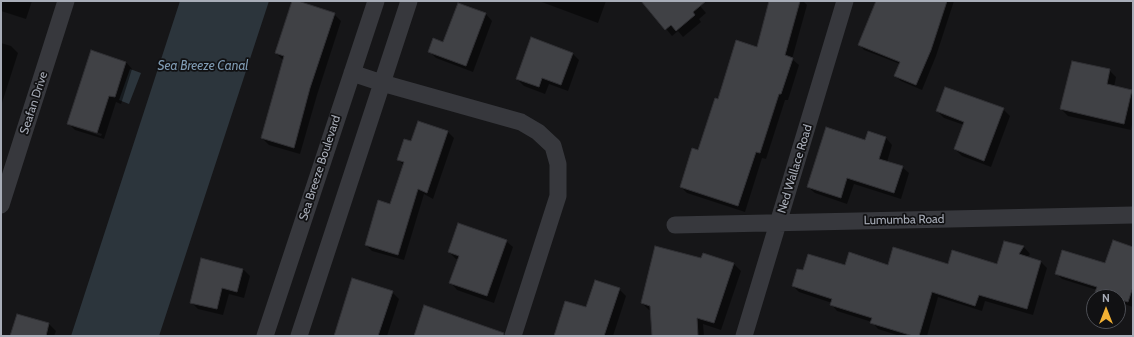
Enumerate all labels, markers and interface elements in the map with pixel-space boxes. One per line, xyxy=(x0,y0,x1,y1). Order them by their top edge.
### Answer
water label: Sea Breeze Canal xyxy=(158,58,248,74)
street label: Seafan Drive xyxy=(17,70,51,136)
street label: Sea Breeze Boulevard xyxy=(296,114,344,222)
street label: Ned Wallace Road xyxy=(775,123,815,215)
street label: Lumumba Road xyxy=(864,212,944,228)
north arrow xyxy=(1086,289,1126,329)
text: N xyxy=(1102,291,1110,305)

